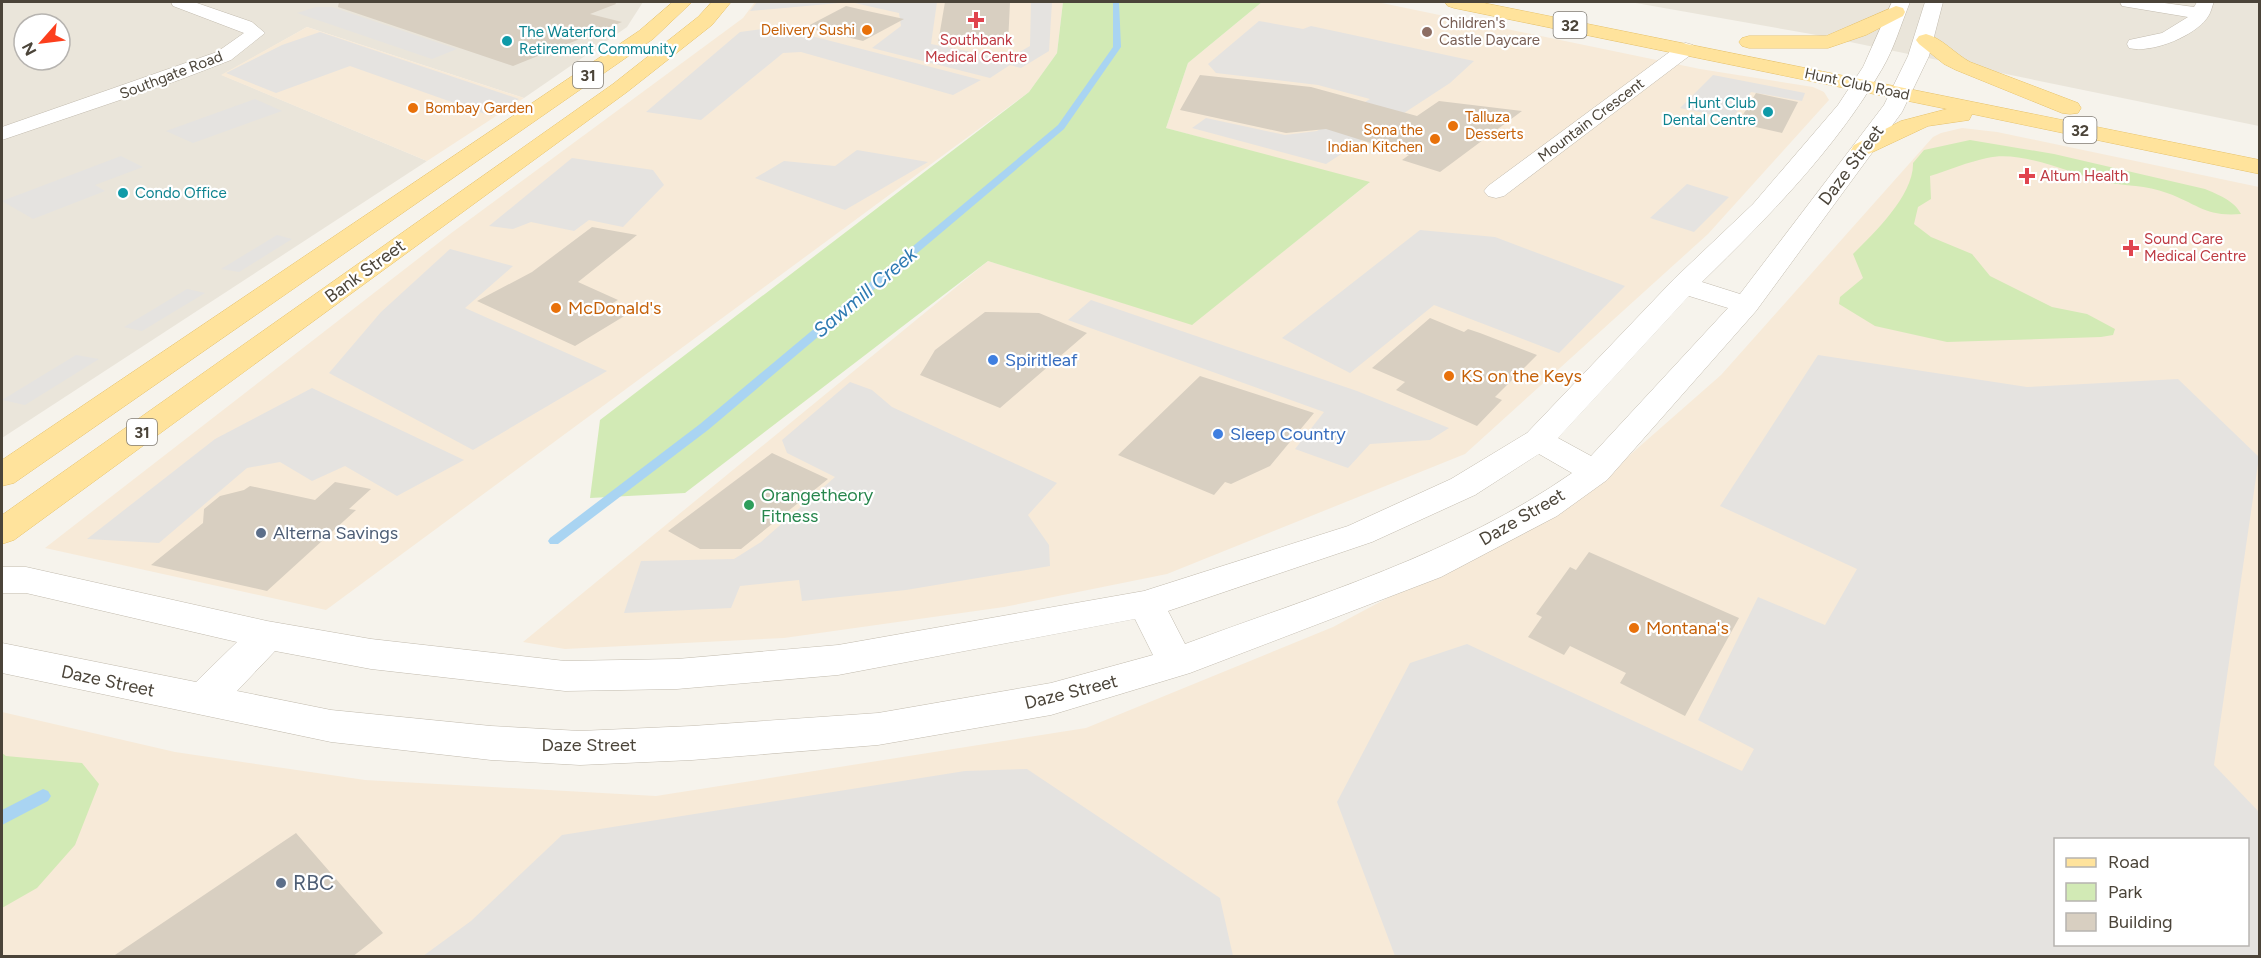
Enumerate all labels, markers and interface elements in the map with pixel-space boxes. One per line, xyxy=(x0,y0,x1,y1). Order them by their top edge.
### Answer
marker: Southbank Medical Centre xyxy=(967,11,985,29)
north arrow xyxy=(12,12,72,72)
road number: 32 xyxy=(1554,12,1586,38)
place label: Children's Castle Daycare xyxy=(1439,14,1540,49)
place label: Delivery Sushi xyxy=(761,21,855,39)
place label: The Waterford Retirement Community xyxy=(519,23,677,58)
marker: Delivery Sushi xyxy=(860,23,874,37)
marker: Children's Castle Daycare xyxy=(1420,25,1434,39)
place label: Southbank Medical Centre xyxy=(925,31,1027,66)
marker: The Waterford Retirement Community xyxy=(500,34,514,48)
text: N xyxy=(18,39,40,59)
street label: Southgate Road xyxy=(117,47,225,103)
road number: 31 xyxy=(573,62,603,88)
street label: Hunt Club Road xyxy=(1803,64,1911,104)
street label: Mountain Crescent xyxy=(1534,74,1648,166)
place label: Hunt Club Dental Centre xyxy=(1663,94,1756,129)
place label: Bombay Garden xyxy=(425,99,533,117)
marker: Bombay Garden xyxy=(406,101,420,115)
marker: Hunt Club Dental Centre xyxy=(1761,105,1775,119)
place label: Talluza Desserts xyxy=(1465,108,1523,143)
road number: 32 xyxy=(2064,117,2096,143)
marker: Talluza Desserts xyxy=(1446,119,1460,133)
street label: Daze Street xyxy=(1814,120,1889,210)
place label: Sona the Indian Kitchen xyxy=(1327,121,1423,156)
marker: Sona the Indian Kitchen xyxy=(1428,132,1442,146)
marker: Altum Health xyxy=(2018,167,2036,185)
place label: Altum Health xyxy=(2040,167,2128,185)
place label: Condo Office xyxy=(135,184,227,202)
marker: Condo Office xyxy=(116,186,130,200)
place label: Sound Care Medical Centre xyxy=(2144,230,2246,265)
street label: Bank Street xyxy=(321,234,410,307)
marker: Sound Care Medical Centre xyxy=(2122,239,2140,257)
water label: Sawmill Creek xyxy=(808,241,923,342)
place label: McDonald's xyxy=(568,297,662,319)
marker: McDonald's xyxy=(549,301,563,315)
place label: Spiritleaf xyxy=(1005,349,1078,371)
marker: Spiritleaf xyxy=(986,353,1000,367)
place label: KS on the Keys xyxy=(1461,365,1582,387)
marker: KS on the Keys xyxy=(1442,369,1456,383)
road number: 31 xyxy=(127,419,157,445)
place label: Sleep Country xyxy=(1230,423,1346,445)
marker: Sleep Country xyxy=(1211,427,1225,441)
place label: Orangetheory Fitness xyxy=(761,484,874,527)
street label: Daze Street xyxy=(1475,484,1569,550)
marker: Orangetheory Fitness xyxy=(742,498,756,512)
place label: Alterna Savings xyxy=(273,522,398,544)
marker: Alterna Savings xyxy=(254,526,268,540)
place label: Montana's xyxy=(1646,617,1729,639)
marker: Montana's xyxy=(1627,621,1641,635)
street label: Daze Street xyxy=(59,660,157,702)
street label: Daze Street xyxy=(1022,670,1120,714)
street label: Daze Street xyxy=(541,734,637,756)
legend xyxy=(2054,838,2249,946)
text: Road xyxy=(2108,851,2149,873)
place label: RBC xyxy=(293,870,334,895)
marker: RBC xyxy=(274,876,288,890)
text: Park xyxy=(2108,881,2143,903)
text: Building xyxy=(2108,911,2173,933)

